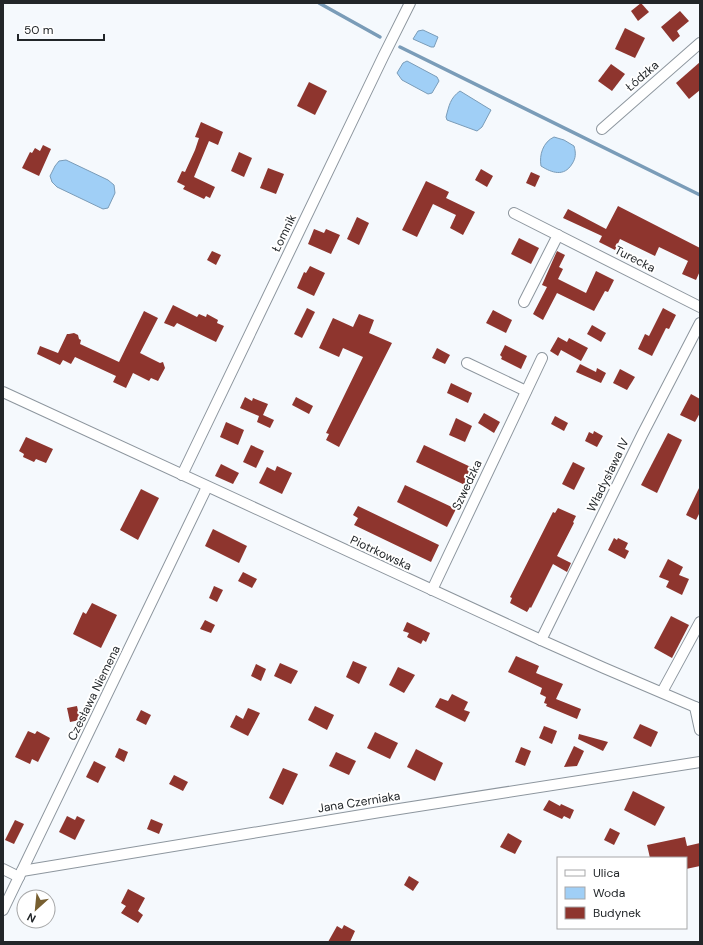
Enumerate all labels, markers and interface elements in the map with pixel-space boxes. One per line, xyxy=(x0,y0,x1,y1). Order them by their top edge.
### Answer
scale bar xyxy=(18,16,104,42)
text: 50 m xyxy=(24,22,53,38)
street label: Łódzka xyxy=(622,57,662,95)
street label: Łomnik xyxy=(268,212,300,254)
street label: Turecka xyxy=(612,242,658,276)
street label: Władysława IV xyxy=(583,436,633,514)
street label: Szwedzka xyxy=(448,457,486,513)
street label: Piotrkowska xyxy=(348,532,414,574)
street label: Czesława Niemena xyxy=(64,643,124,743)
street label: Jana Czerniaka xyxy=(317,788,401,816)
legend xyxy=(557,857,687,929)
text: Ulica xyxy=(593,865,620,881)
text: Woda xyxy=(593,885,625,901)
north arrow xyxy=(16,889,56,929)
text: Budynek xyxy=(593,905,641,921)
text: N xyxy=(25,910,38,926)

